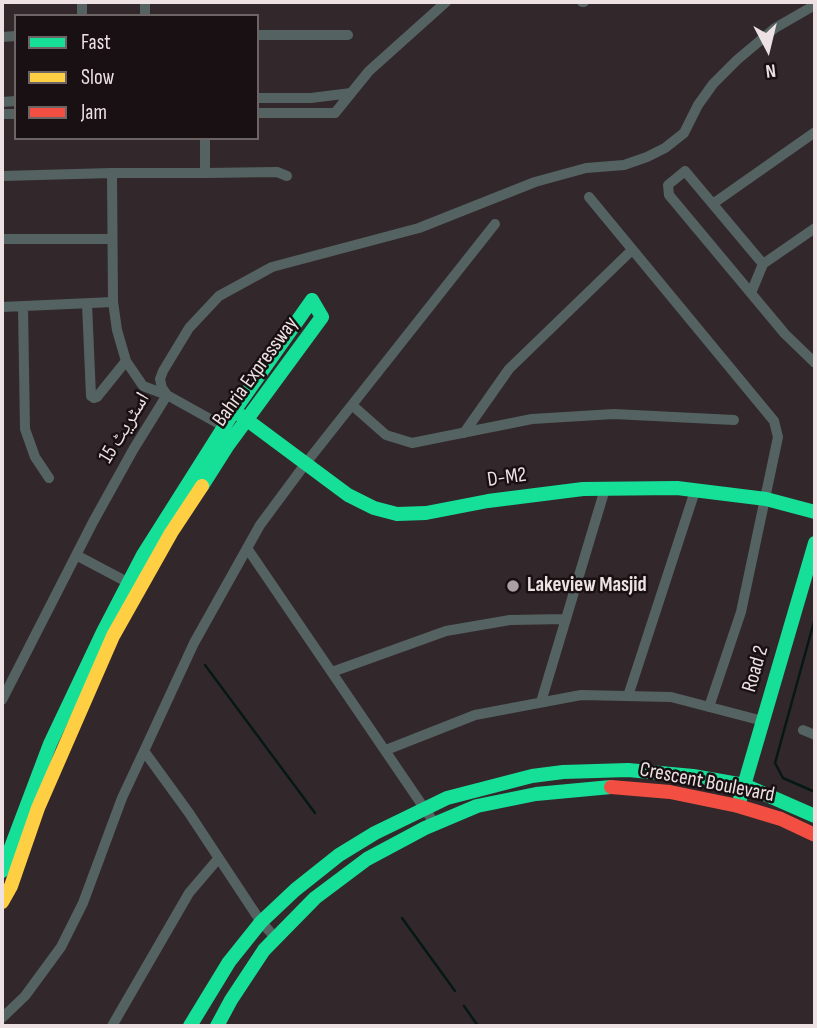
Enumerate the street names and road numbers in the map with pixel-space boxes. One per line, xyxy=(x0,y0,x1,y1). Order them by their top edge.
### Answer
street label: Bahria Expressway xyxy=(208,312,304,432)
street label: اسٹریٹ 15 xyxy=(94,388,156,468)
street label: D-M2 xyxy=(486,463,528,493)
street label: Road 2 xyxy=(737,643,775,695)
street label: Crescent Boulevard xyxy=(637,758,777,808)

